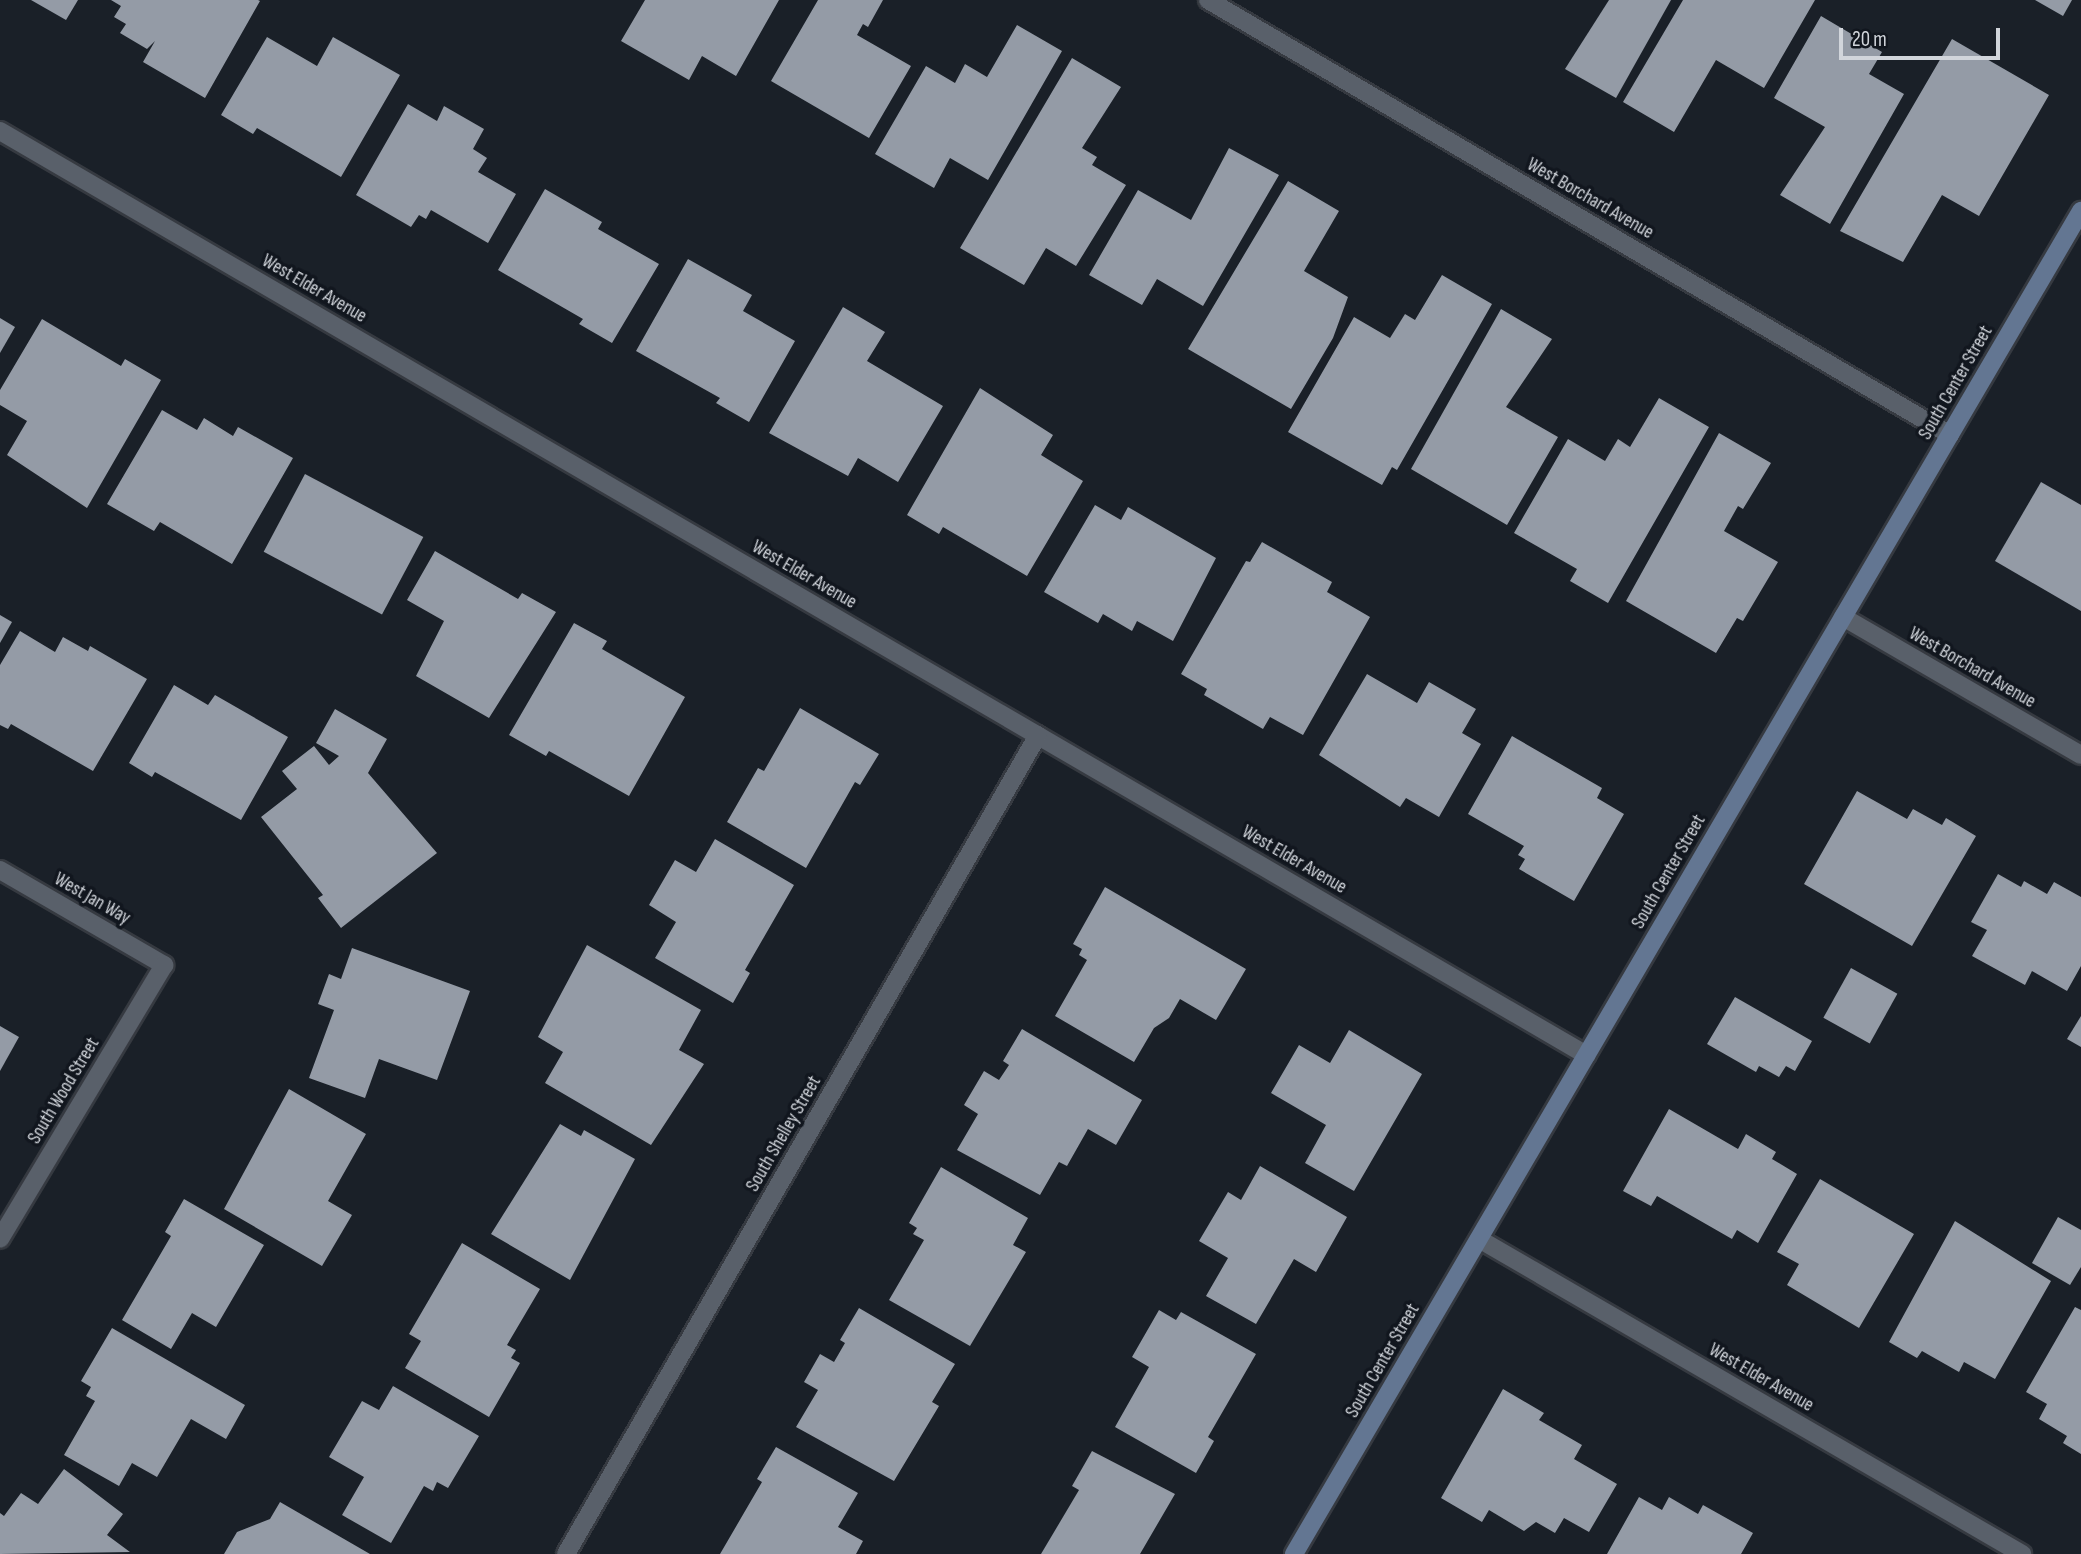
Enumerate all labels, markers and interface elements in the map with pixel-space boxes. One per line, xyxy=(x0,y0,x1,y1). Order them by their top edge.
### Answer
scale bar xyxy=(1843,14,2004,58)
text: 20 m xyxy=(1852,27,1887,52)
street label: West Borchard Avenue xyxy=(1523,154,1657,244)
street label: West Elder Avenue xyxy=(258,250,370,328)
street label: South Center Street xyxy=(1914,322,1998,444)
street label: West Elder Avenue xyxy=(748,536,860,614)
street label: West Borchard Avenue xyxy=(1905,623,2039,713)
street label: South Center Street xyxy=(1627,811,1711,933)
street label: West Elder Avenue xyxy=(1238,821,1350,899)
street label: West Jan Way xyxy=(50,868,134,930)
street label: South Wood Street xyxy=(23,1034,105,1148)
street label: South Shelley Street xyxy=(742,1072,826,1196)
street label: South Center Street xyxy=(1341,1300,1425,1422)
street label: West Elder Avenue xyxy=(1705,1339,1817,1417)

